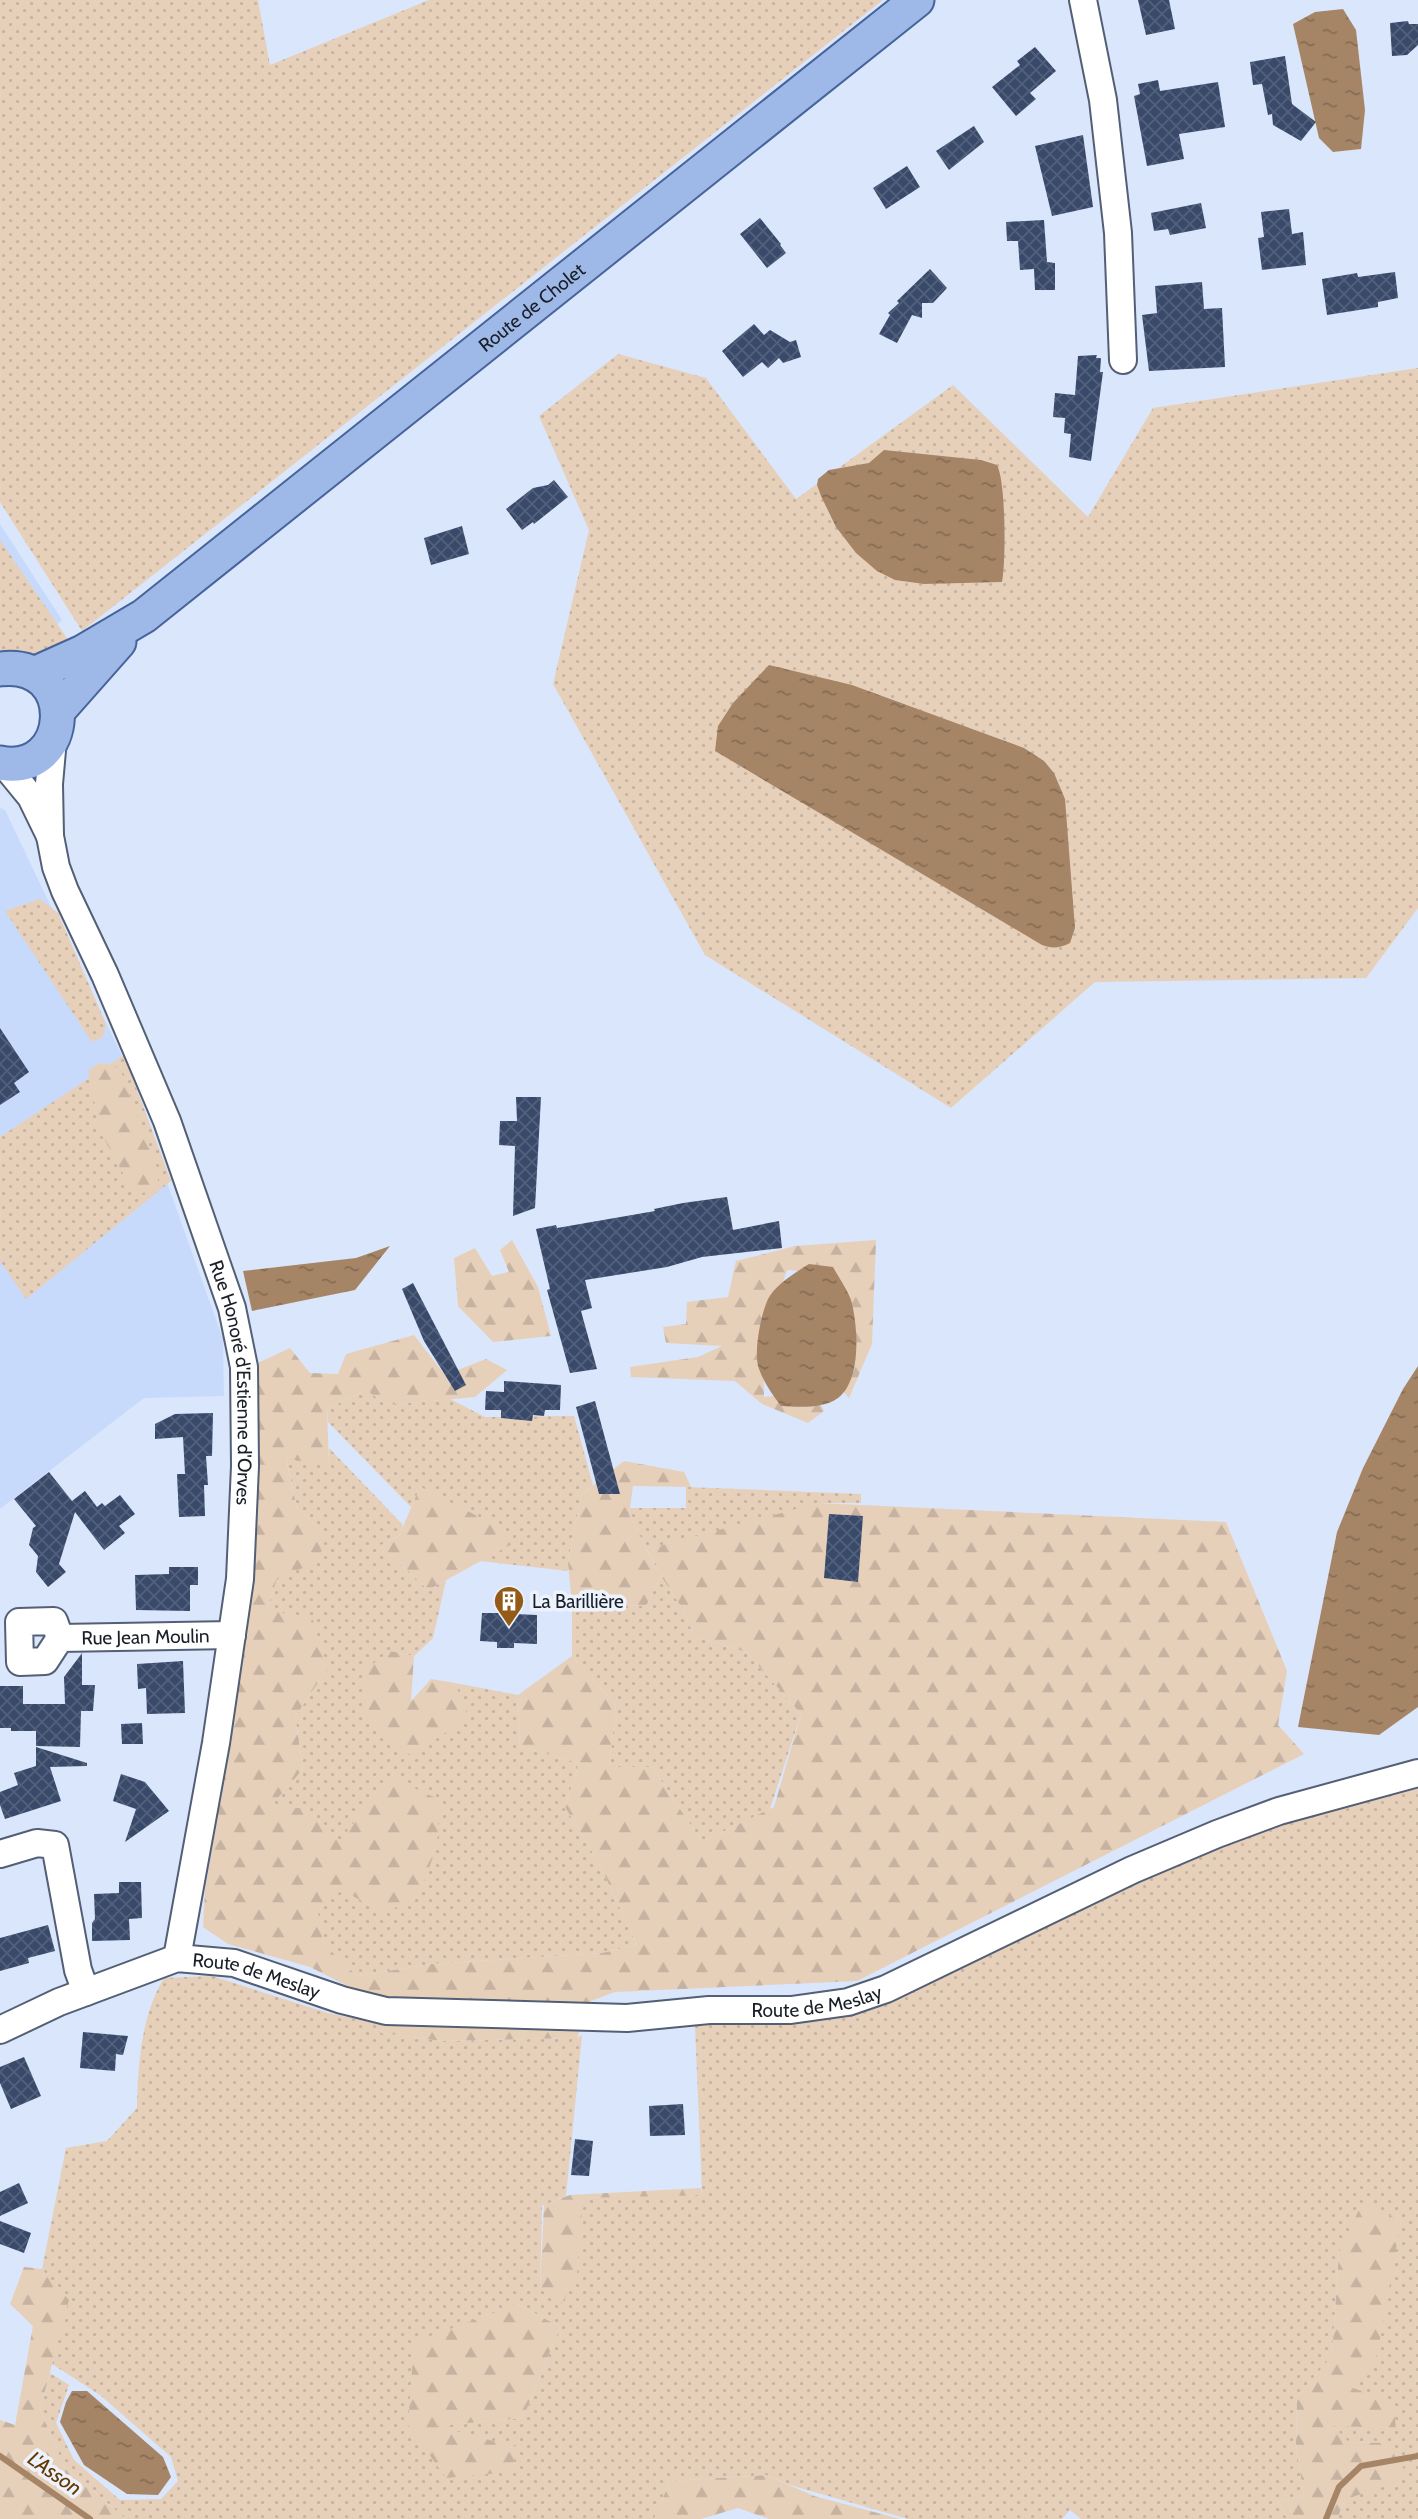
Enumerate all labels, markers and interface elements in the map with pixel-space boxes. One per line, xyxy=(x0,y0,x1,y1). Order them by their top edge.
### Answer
street label: Route de Cholet xyxy=(474,258,590,357)
street label: Rue Honoré d'Estienne d'Orves xyxy=(205,1257,257,1506)
building icon: La Barillière xyxy=(492,1584,526,1628)
place label: La Barillière xyxy=(532,1590,624,1613)
street label: Rue Jean Moulin xyxy=(81,1624,210,1649)
street label: Route de Meslay xyxy=(192,1948,324,2003)
street label: Route de Meslay xyxy=(751,1980,885,2022)
water label: L'Asson xyxy=(23,2446,87,2500)

